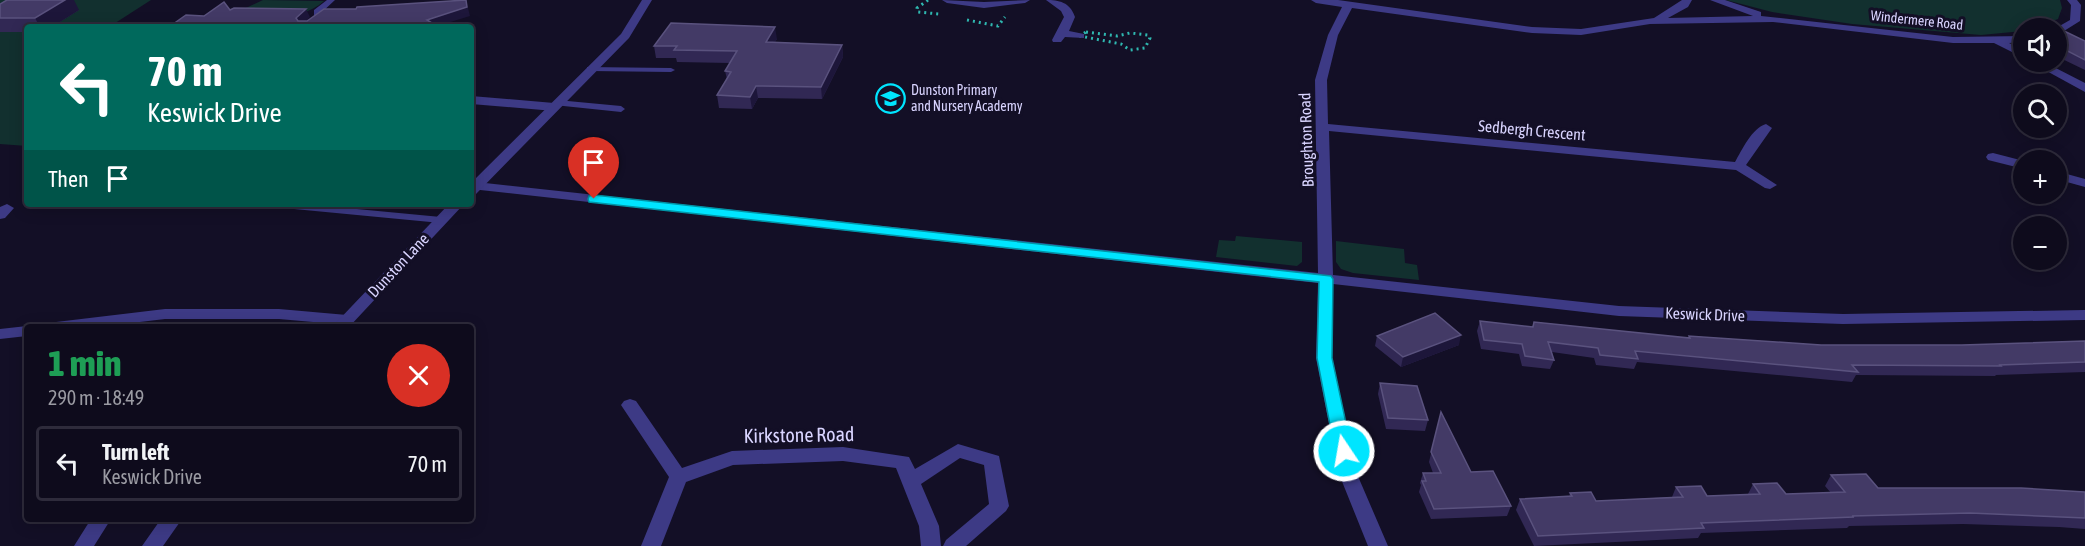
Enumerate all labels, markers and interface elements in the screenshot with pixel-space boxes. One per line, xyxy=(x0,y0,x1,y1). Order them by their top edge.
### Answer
street label: Windermere Road xyxy=(1870,7,1964,33)
map controls xyxy=(2013,18,2067,270)
button: sound xyxy=(2013,18,2067,72)
text: 70 m xyxy=(147,47,222,95)
icon: left xyxy=(48,48,126,126)
school or university icon: Dunston Primary and Nursery Academy xyxy=(874,82,906,114)
place label: Dunston Primary and Nursery Academy xyxy=(911,82,1023,114)
button: search xyxy=(2013,84,2067,138)
street label: Broughton Road xyxy=(1295,92,1318,188)
text: Keswick Drive xyxy=(147,97,282,128)
street label: Sedbergh Crescent xyxy=(1477,116,1587,145)
pin xyxy=(568,137,619,199)
icon: arrive xyxy=(577,146,610,179)
button: + xyxy=(2013,150,2067,204)
icon: arrive xyxy=(101,162,134,195)
text: Then xyxy=(48,166,89,192)
button: − xyxy=(2013,216,2067,270)
street label: Dunston Lane xyxy=(364,229,432,301)
street label: Keswick Drive xyxy=(1665,304,1745,324)
text: 1 min xyxy=(48,342,122,384)
button: close xyxy=(387,344,450,407)
text: 290 m · 18:49 xyxy=(48,386,144,409)
position arrow xyxy=(1312,419,1376,483)
street label: Kirkstone Road xyxy=(743,422,855,447)
text: Turn left xyxy=(102,439,169,465)
icon: left xyxy=(51,447,84,480)
text: 70 m xyxy=(407,451,447,477)
text: Keswick Drive xyxy=(102,465,202,488)

